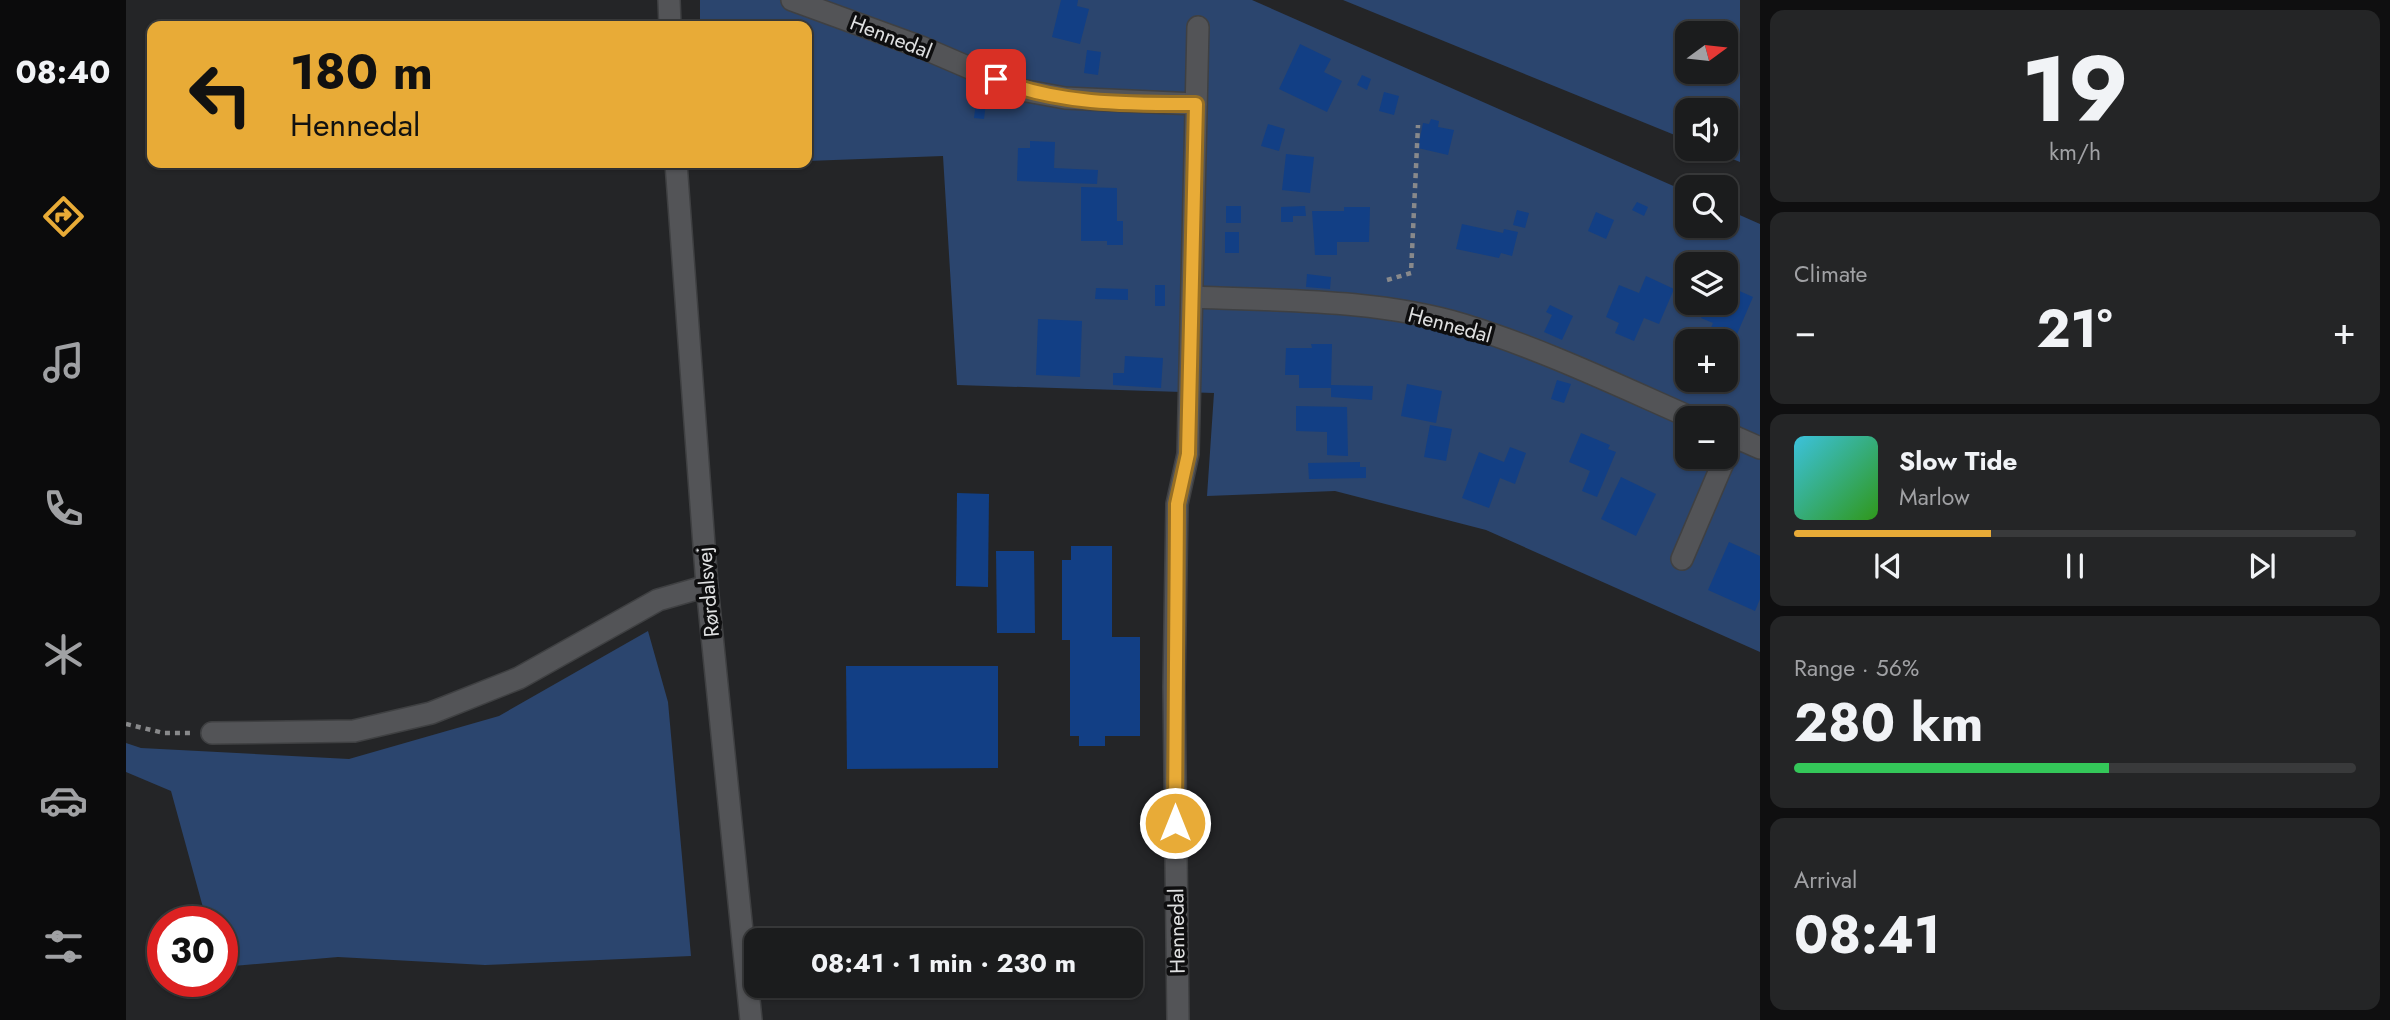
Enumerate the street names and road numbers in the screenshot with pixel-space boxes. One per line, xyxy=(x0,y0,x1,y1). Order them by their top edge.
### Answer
street label: Hennedal xyxy=(846,8,936,66)
street label: Hennedal xyxy=(1405,299,1495,351)
street label: Rørdalsvej xyxy=(689,546,727,638)
street label: Hennedal xyxy=(1161,888,1193,974)

